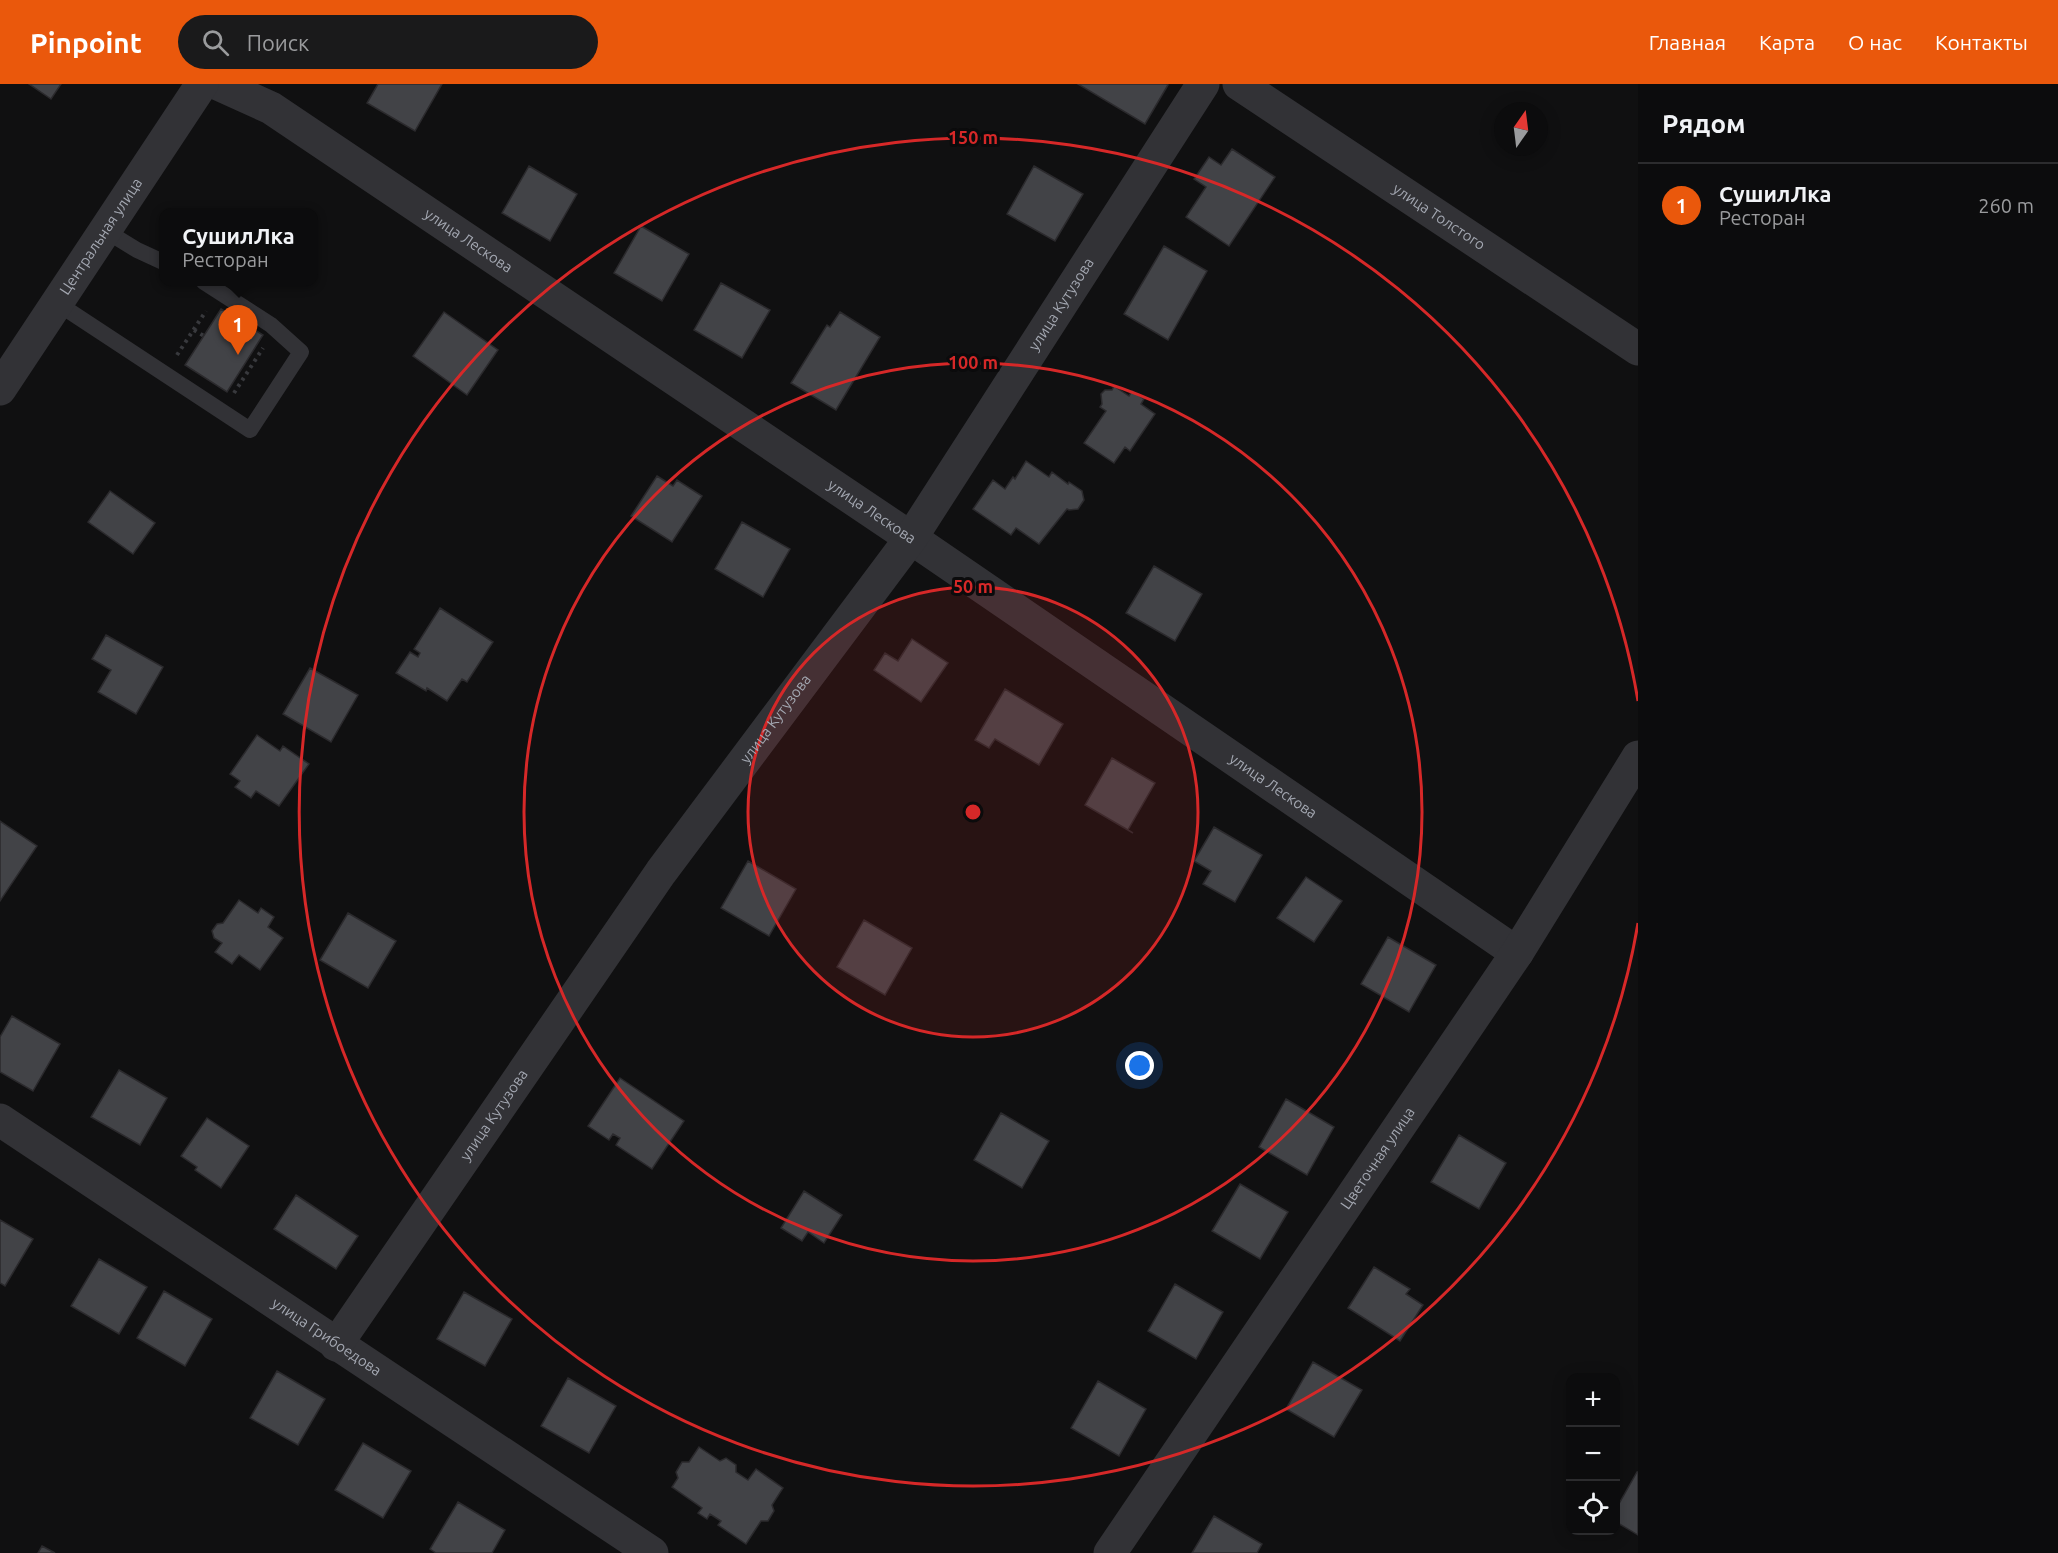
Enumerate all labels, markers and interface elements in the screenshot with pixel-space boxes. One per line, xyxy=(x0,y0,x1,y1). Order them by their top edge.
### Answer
search box xyxy=(178,15,598,69)
icon: search xyxy=(199,26,232,59)
text: Pinpoint xyxy=(30,27,142,58)
text: Поиск xyxy=(247,30,309,55)
text: Главная xyxy=(1649,30,1726,54)
text: Карта xyxy=(1759,30,1815,54)
text: О нас xyxy=(1848,30,1902,54)
text: Контакты xyxy=(1935,30,2028,54)
north arrow xyxy=(1494,102,1548,156)
text: Рядом xyxy=(1662,109,1746,138)
text: 150 m xyxy=(948,127,998,147)
street label: Центральная улица xyxy=(56,175,145,298)
street label: улица Толстого xyxy=(1390,180,1489,253)
text: СушилЛка xyxy=(1719,181,1832,206)
text: 1 xyxy=(1676,194,1687,217)
text: 260 m xyxy=(1978,194,2034,217)
street label: улица Лескова xyxy=(421,205,516,276)
text: Ресторан xyxy=(1719,206,1805,229)
popup xyxy=(159,208,318,286)
text: СушилЛка xyxy=(182,223,295,248)
text: Ресторан xyxy=(182,248,269,271)
street label: улица Кутузова xyxy=(1025,254,1097,354)
pin: 1 xyxy=(218,306,258,355)
text: 100 m xyxy=(948,352,998,372)
street label: улица Лескова xyxy=(825,476,919,547)
text: 50 m xyxy=(953,576,993,596)
street label: улица Кутузова xyxy=(736,671,814,767)
street label: улица Лескова xyxy=(1226,750,1320,821)
centre of rings xyxy=(963,802,983,822)
your location xyxy=(1125,1051,1154,1080)
street label: улица Кутузова xyxy=(456,1066,531,1164)
street label: Цветочная улица xyxy=(1337,1104,1418,1212)
street label: улица Грибоедова xyxy=(269,1294,385,1379)
map controls xyxy=(1566,1373,1620,1535)
button: + xyxy=(1566,1373,1620,1427)
button: − xyxy=(1566,1427,1620,1481)
button: locate xyxy=(1566,1481,1620,1535)

